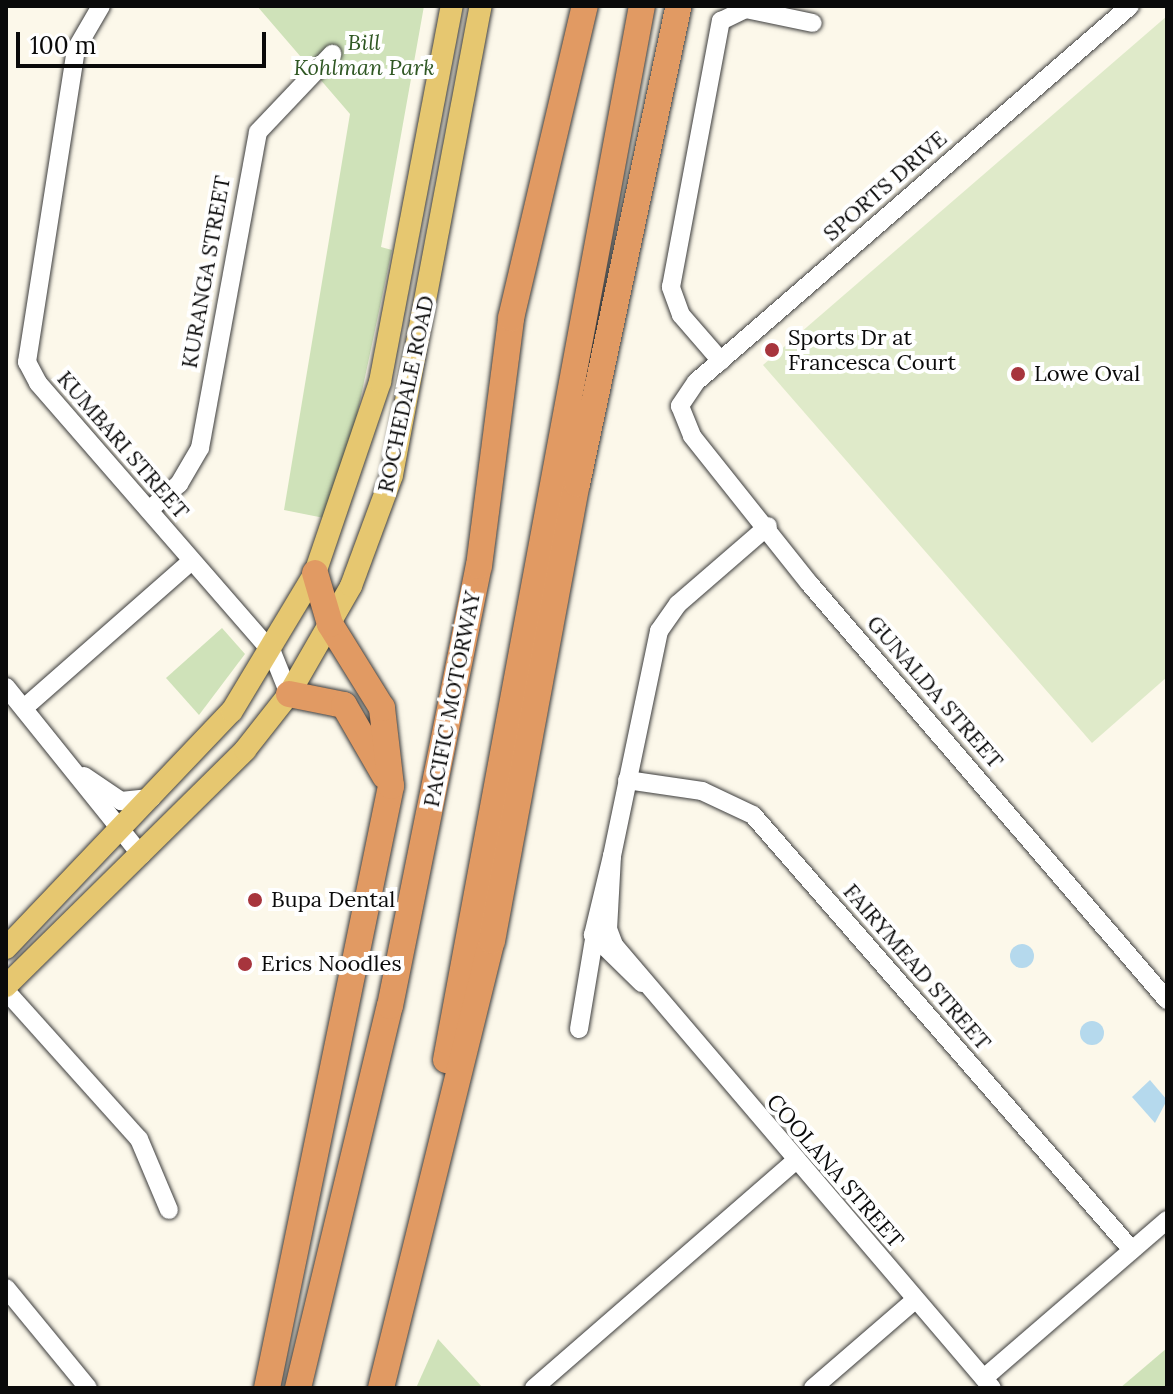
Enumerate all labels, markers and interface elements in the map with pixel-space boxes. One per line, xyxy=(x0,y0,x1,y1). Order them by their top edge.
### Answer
scale bar xyxy=(20,16,270,66)
park label: Bill Kohlman Park xyxy=(293,29,435,80)
text: 100 m xyxy=(30,30,96,61)
street label: SPORTS DRIVE xyxy=(818,125,952,247)
street label: KURANGA STREET xyxy=(176,174,236,370)
street label: ROCHEDALE ROAD xyxy=(372,293,440,495)
place label: Sports Dr at Francesca Court xyxy=(788,324,956,376)
marker: Sports Dr at Francesca Court xyxy=(763,341,781,359)
place label: Lowe Oval xyxy=(1034,361,1140,387)
marker: Lowe Oval xyxy=(1009,365,1027,383)
street label: KUMBARI STREET xyxy=(52,366,194,524)
street label: PACIFIC MOTORWAY xyxy=(418,589,486,809)
street label: GUNALDA STREET xyxy=(861,610,1009,774)
street label: FAIRYMEAD STREET xyxy=(838,879,996,1055)
place label: Bupa Dental xyxy=(271,887,395,913)
marker: Bupa Dental xyxy=(246,891,264,909)
place label: Erics Noodles xyxy=(261,951,402,977)
marker: Erics Noodles xyxy=(236,955,254,973)
street label: COOLANA STREET xyxy=(761,1089,909,1253)

